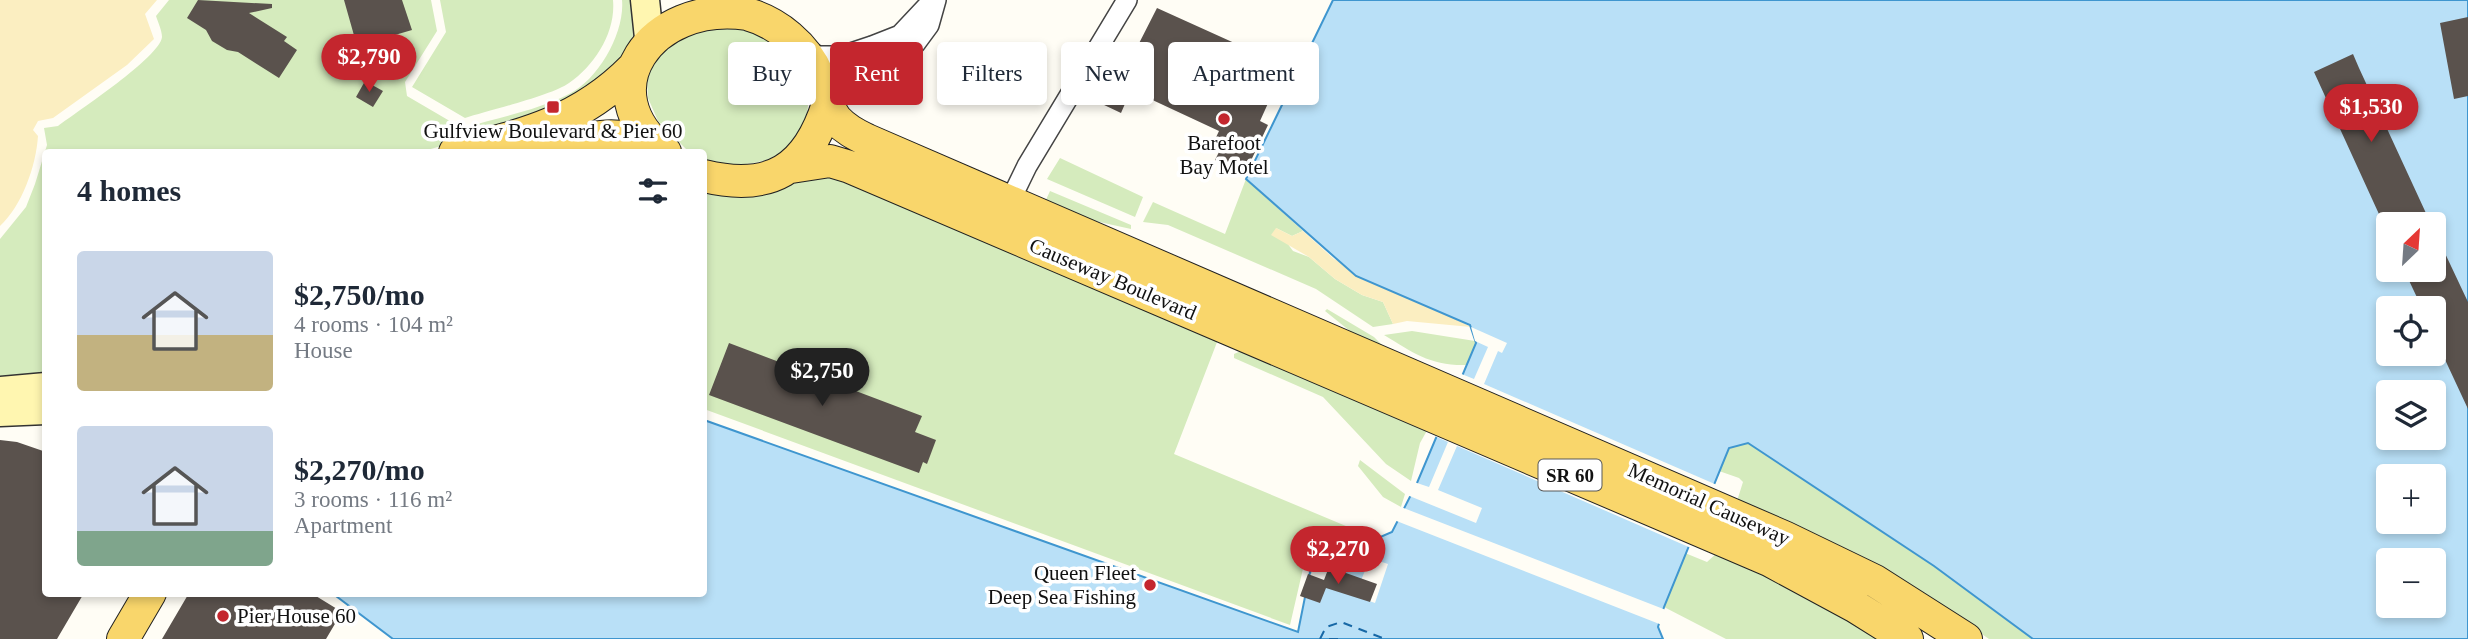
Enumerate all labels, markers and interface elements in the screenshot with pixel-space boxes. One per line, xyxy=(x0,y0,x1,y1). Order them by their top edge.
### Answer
pin: $2,790 xyxy=(312,34,426,94)
chip: Buy xyxy=(728,42,816,105)
chip: Rent xyxy=(830,42,923,105)
chip: Filters xyxy=(937,42,1047,105)
chip: New xyxy=(1061,42,1154,105)
chip: Apartment xyxy=(1168,42,1319,105)
text: $2,790 xyxy=(337,44,401,69)
pin: $1,530 xyxy=(2314,85,2428,144)
text: $1,530 xyxy=(2339,94,2403,119)
marker: Gulfview Boulevard & Pier 60 xyxy=(545,99,561,115)
marker: Barefoot Bay Motel xyxy=(1216,111,1232,127)
place label: Gulfview Boulevard & Pier 60 xyxy=(424,119,682,143)
place label: Barefoot Bay Motel xyxy=(1179,131,1269,179)
icon: filters xyxy=(634,172,672,210)
text: 4 homes xyxy=(77,174,181,207)
north arrow xyxy=(2376,212,2446,282)
map controls xyxy=(2376,212,2446,618)
street label: Causeway Boulevard xyxy=(1026,233,1201,325)
text: $2,750/mo xyxy=(294,278,425,311)
icon: home xyxy=(133,279,217,363)
button: locate xyxy=(2376,296,2446,366)
text: 4 rooms · 104 m² xyxy=(294,312,453,337)
text: House xyxy=(294,338,353,363)
pin: $2,750 xyxy=(765,348,879,408)
text: $2,750 xyxy=(790,358,854,383)
button: layers xyxy=(2376,380,2446,450)
text: $2,270/mo xyxy=(294,453,425,486)
icon: home xyxy=(133,454,217,538)
street label: Memorial Causeway xyxy=(1624,458,1794,551)
road number: SR 60 xyxy=(1538,460,1602,490)
button: + xyxy=(2376,464,2446,534)
text: 3 rooms · 116 m² xyxy=(294,487,452,512)
text: Apartment xyxy=(294,513,392,538)
pin: $2,270 xyxy=(1281,526,1395,586)
text: $2,270 xyxy=(1306,536,1370,561)
button: − xyxy=(2376,548,2446,618)
place label: Queen Fleet Deep Sea Fishing xyxy=(988,561,1136,609)
marker: Queen Fleet Deep Sea Fishing xyxy=(1142,577,1158,593)
place label: Pier House 60 xyxy=(237,604,356,628)
marker: Pier House 60 xyxy=(215,608,231,624)

